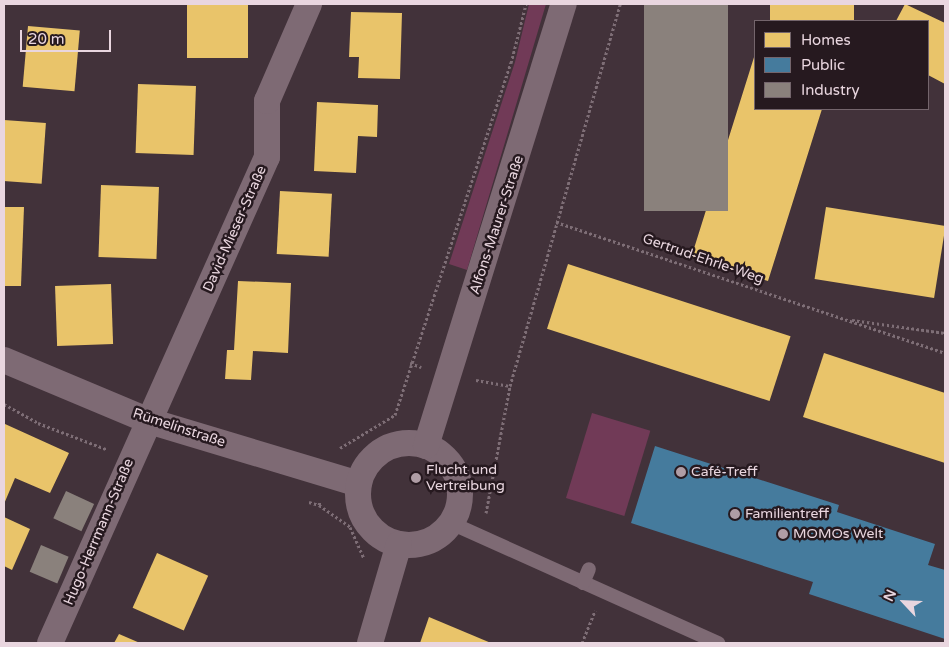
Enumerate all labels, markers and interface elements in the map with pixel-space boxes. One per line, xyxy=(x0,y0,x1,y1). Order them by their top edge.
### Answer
scale bar xyxy=(22,20,114,52)
legend xyxy=(754,20,929,110)
text: 20 m xyxy=(28,30,65,48)
text: Homes xyxy=(801,31,851,49)
text: Public xyxy=(801,56,845,74)
text: Industry xyxy=(801,81,860,99)
street label: Alfons-Maurer-Straße xyxy=(467,153,527,297)
street label: David-Mieser-Straße xyxy=(200,163,270,295)
street label: Gertrud-Ehrle-Weg xyxy=(640,230,766,288)
street label: Rümelinstraße xyxy=(131,405,227,451)
street label: Hugo-Herrmann-Straße xyxy=(60,456,138,608)
place label: Flucht und Vertreibung xyxy=(426,462,505,494)
place label: Café-Treff xyxy=(691,464,758,480)
marker: Café-Treff xyxy=(675,466,687,478)
marker: Flucht und Vertreibung xyxy=(410,472,422,484)
place label: Familientreff xyxy=(745,506,829,522)
marker: Familientreff xyxy=(729,508,741,520)
place label: MOMOs Welt xyxy=(793,526,883,542)
marker: MOMOs Welt xyxy=(777,528,789,540)
north arrow xyxy=(879,577,929,627)
text: N xyxy=(880,587,900,604)

